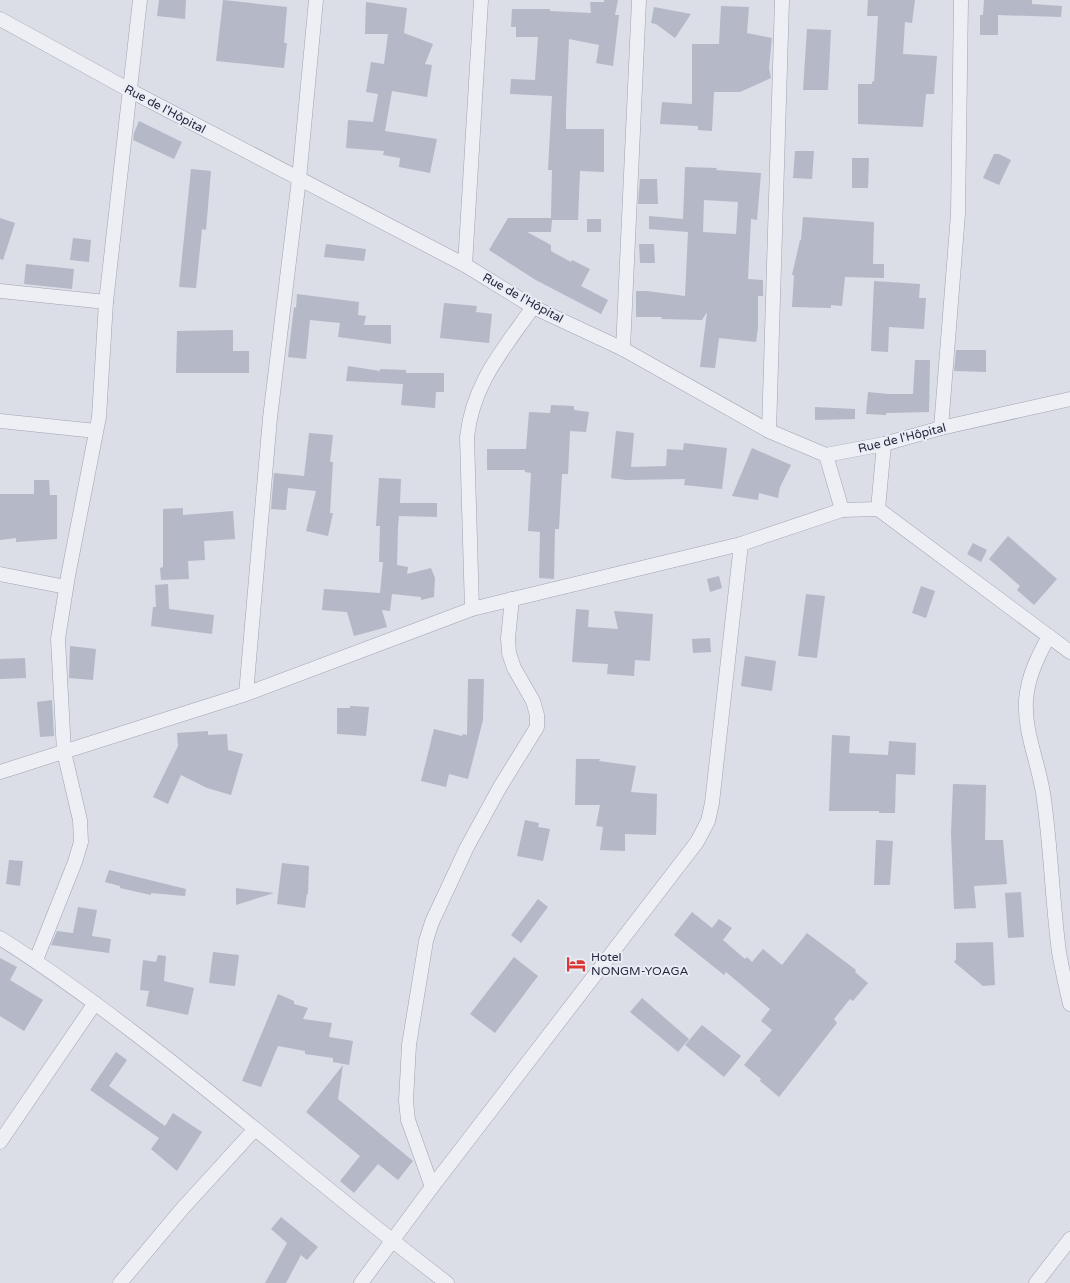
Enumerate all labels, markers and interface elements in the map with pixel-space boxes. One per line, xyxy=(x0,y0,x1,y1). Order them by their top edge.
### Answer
street label: Rue de l'Hôpital xyxy=(122,82,208,136)
street label: Rue de l'Hôpital xyxy=(480,270,566,326)
street label: Rue de l'Hôpital xyxy=(857,420,947,456)
place label: Hotel NONGM-YOAGA xyxy=(591,950,689,978)
hotel icon: Hotel NONGM-YOAGA xyxy=(565,953,587,975)

